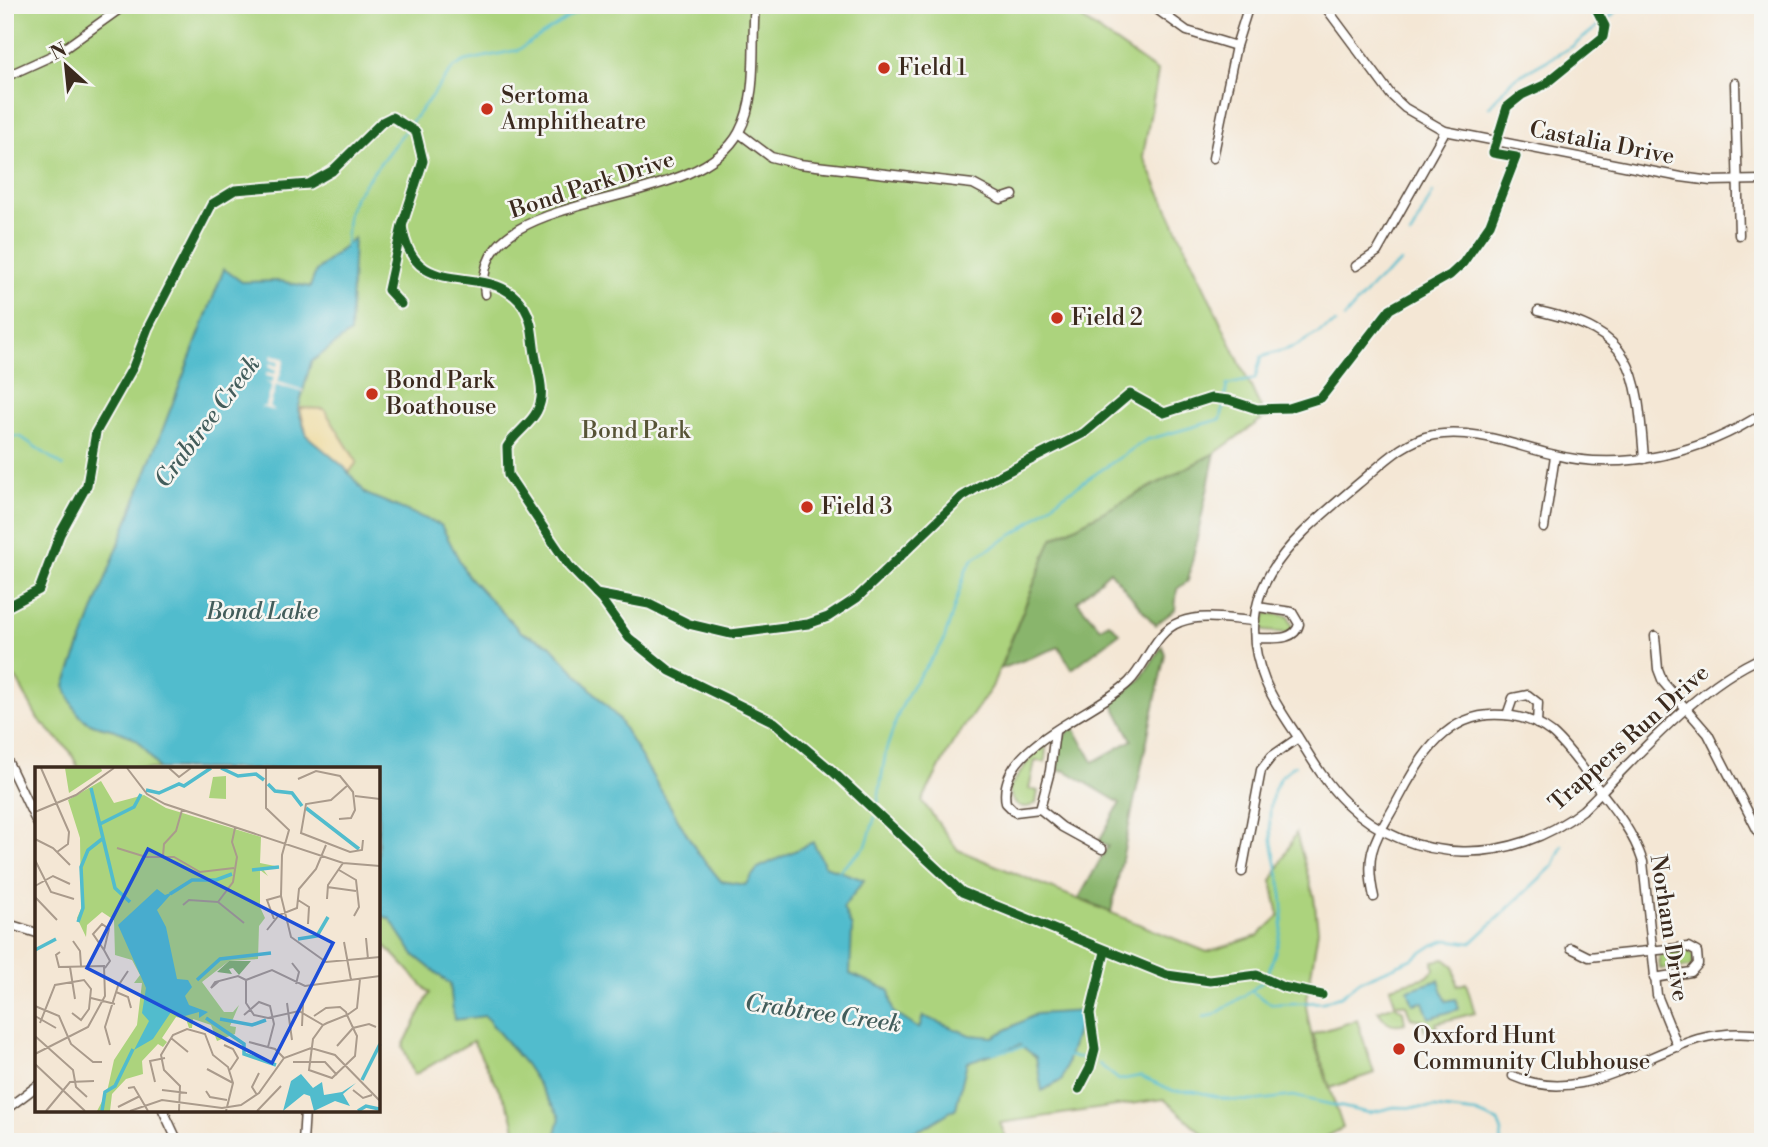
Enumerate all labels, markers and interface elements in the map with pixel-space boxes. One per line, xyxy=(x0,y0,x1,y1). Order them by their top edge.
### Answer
north arrow xyxy=(32,32,102,102)
text: N xyxy=(47,38,71,66)
place label: Field 1 xyxy=(898,54,967,82)
marker: Field 1 xyxy=(876,60,892,76)
place label: Sertoma Amphitheatre xyxy=(500,82,646,136)
marker: Sertoma Amphitheatre xyxy=(479,101,495,117)
street label: Castalia Drive xyxy=(1527,115,1677,171)
street label: Bond Park Drive xyxy=(505,145,678,225)
place label: Field 2 xyxy=(1071,304,1143,332)
marker: Field 2 xyxy=(1049,310,1065,326)
water label: Crabtree Creek xyxy=(149,350,267,494)
place label: Bond Park Boathouse xyxy=(385,367,497,421)
marker: Bond Park Boathouse xyxy=(364,386,380,402)
park label: Bond Park xyxy=(581,417,691,445)
place label: Field 3 xyxy=(821,493,892,521)
marker: Field 3 xyxy=(799,499,815,515)
water label: Bond Lake xyxy=(205,597,318,627)
street label: Trappers Run Drive xyxy=(1543,659,1715,817)
inset map xyxy=(35,767,380,1112)
street label: Norham Drive xyxy=(1644,853,1694,1003)
water label: Crabtree Creek xyxy=(743,988,903,1040)
place label: Oxxford Hunt Community Clubhouse xyxy=(1413,1022,1650,1076)
marker: Oxxford Hunt Community Clubhouse xyxy=(1391,1041,1407,1057)

